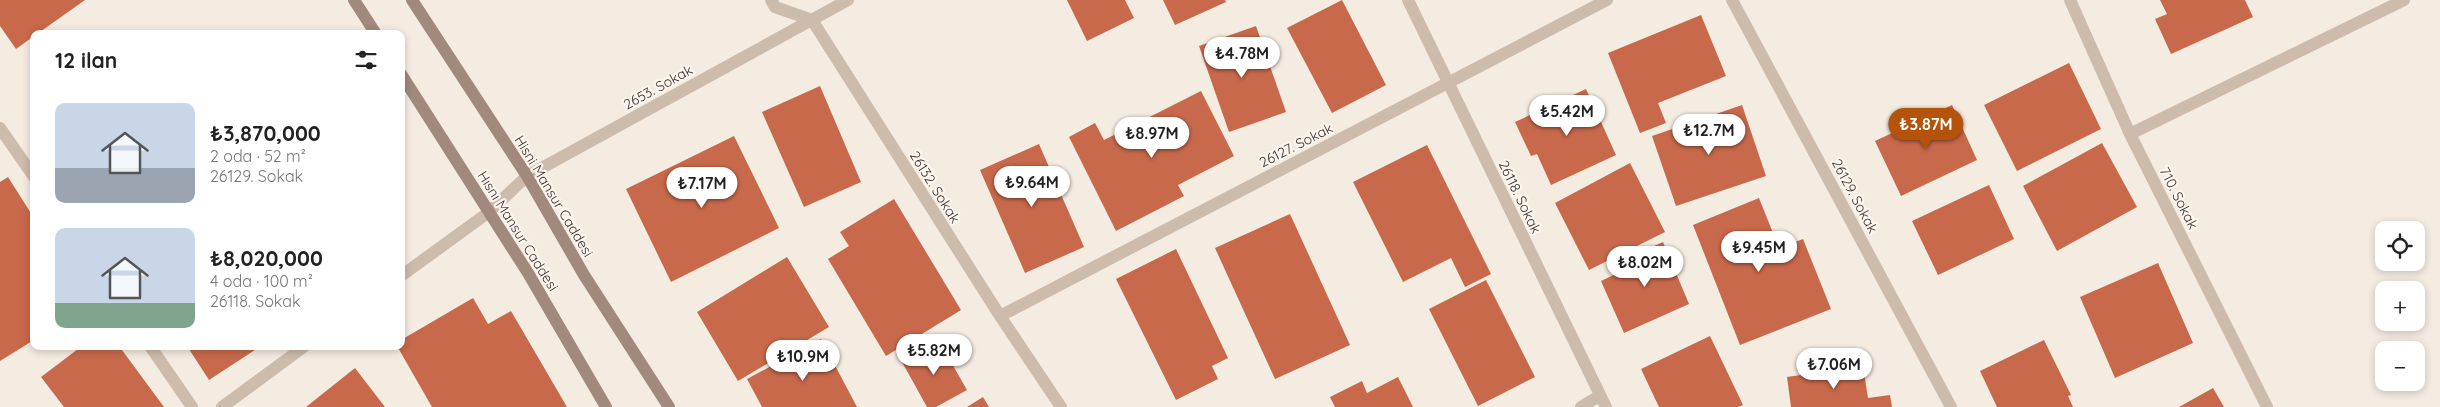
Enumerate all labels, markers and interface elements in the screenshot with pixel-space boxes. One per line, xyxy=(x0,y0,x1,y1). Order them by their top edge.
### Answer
pin: ₺4.78M xyxy=(1201,36,1283,79)
text: ₺4.78M xyxy=(1215,43,1269,63)
icon: filters xyxy=(352,46,380,74)
text: 12 ilan xyxy=(55,47,117,73)
street label: 2653. Sokak xyxy=(620,61,696,113)
pin: ₺5.42M xyxy=(1526,94,1608,137)
text: ₺5.42M xyxy=(1540,101,1594,121)
pin: ₺3.87M xyxy=(1885,108,1967,150)
pin: ₺12.7M xyxy=(1668,114,1750,156)
text: ₺3.87M xyxy=(1899,114,1953,134)
pin: ₺8.97M xyxy=(1111,116,1193,159)
street label: 26127. Sokak xyxy=(1256,119,1336,171)
text: ₺3,870,000 xyxy=(210,120,321,146)
text: ₺12.7M xyxy=(1683,120,1735,140)
icon: home xyxy=(95,123,155,183)
text: ₺8.97M xyxy=(1125,123,1179,143)
street label: Hisni Mansur Caddesi xyxy=(511,132,597,260)
text: 2 oda · 52 m² xyxy=(210,146,306,166)
street label: 26132. Sokak xyxy=(906,148,964,226)
street label: 26129. Sokak xyxy=(1828,156,1882,236)
street label: 26118. Sokak xyxy=(1495,157,1545,237)
street label: 710. Sokak xyxy=(2156,164,2202,232)
text: 26129. Sokak xyxy=(210,166,303,186)
pin: ₺7.17M xyxy=(661,166,743,209)
pin: ₺9.64M xyxy=(991,166,1073,208)
street label: Hısnı Mansur Caddesi xyxy=(474,167,562,295)
text: ₺9.64M xyxy=(1005,172,1059,192)
text: ₺7.17M xyxy=(677,173,727,193)
map controls xyxy=(2375,221,2425,391)
button: locate xyxy=(2375,221,2425,271)
pin: ₺9.45M xyxy=(1718,230,1800,273)
text: ₺9.45M xyxy=(1732,237,1786,257)
text: ₺8,020,000 xyxy=(210,245,323,271)
pin: ₺8.02M xyxy=(1604,246,1686,288)
icon: home xyxy=(95,248,155,308)
text: ₺8.02M xyxy=(1618,252,1672,272)
text: 4 oda · 100 m² xyxy=(210,271,313,291)
button: + xyxy=(2375,281,2425,331)
text: 26118. Sokak xyxy=(210,291,301,311)
pin: ₺5.82M xyxy=(893,334,975,376)
pin: ₺10.9M xyxy=(762,340,844,382)
text: ₺5.82M xyxy=(907,340,961,360)
button: − xyxy=(2375,341,2425,391)
text: ₺10.9M xyxy=(777,346,829,366)
pin: ₺7.06M xyxy=(1793,348,1875,390)
text: ₺7.06M xyxy=(1807,354,1861,374)

